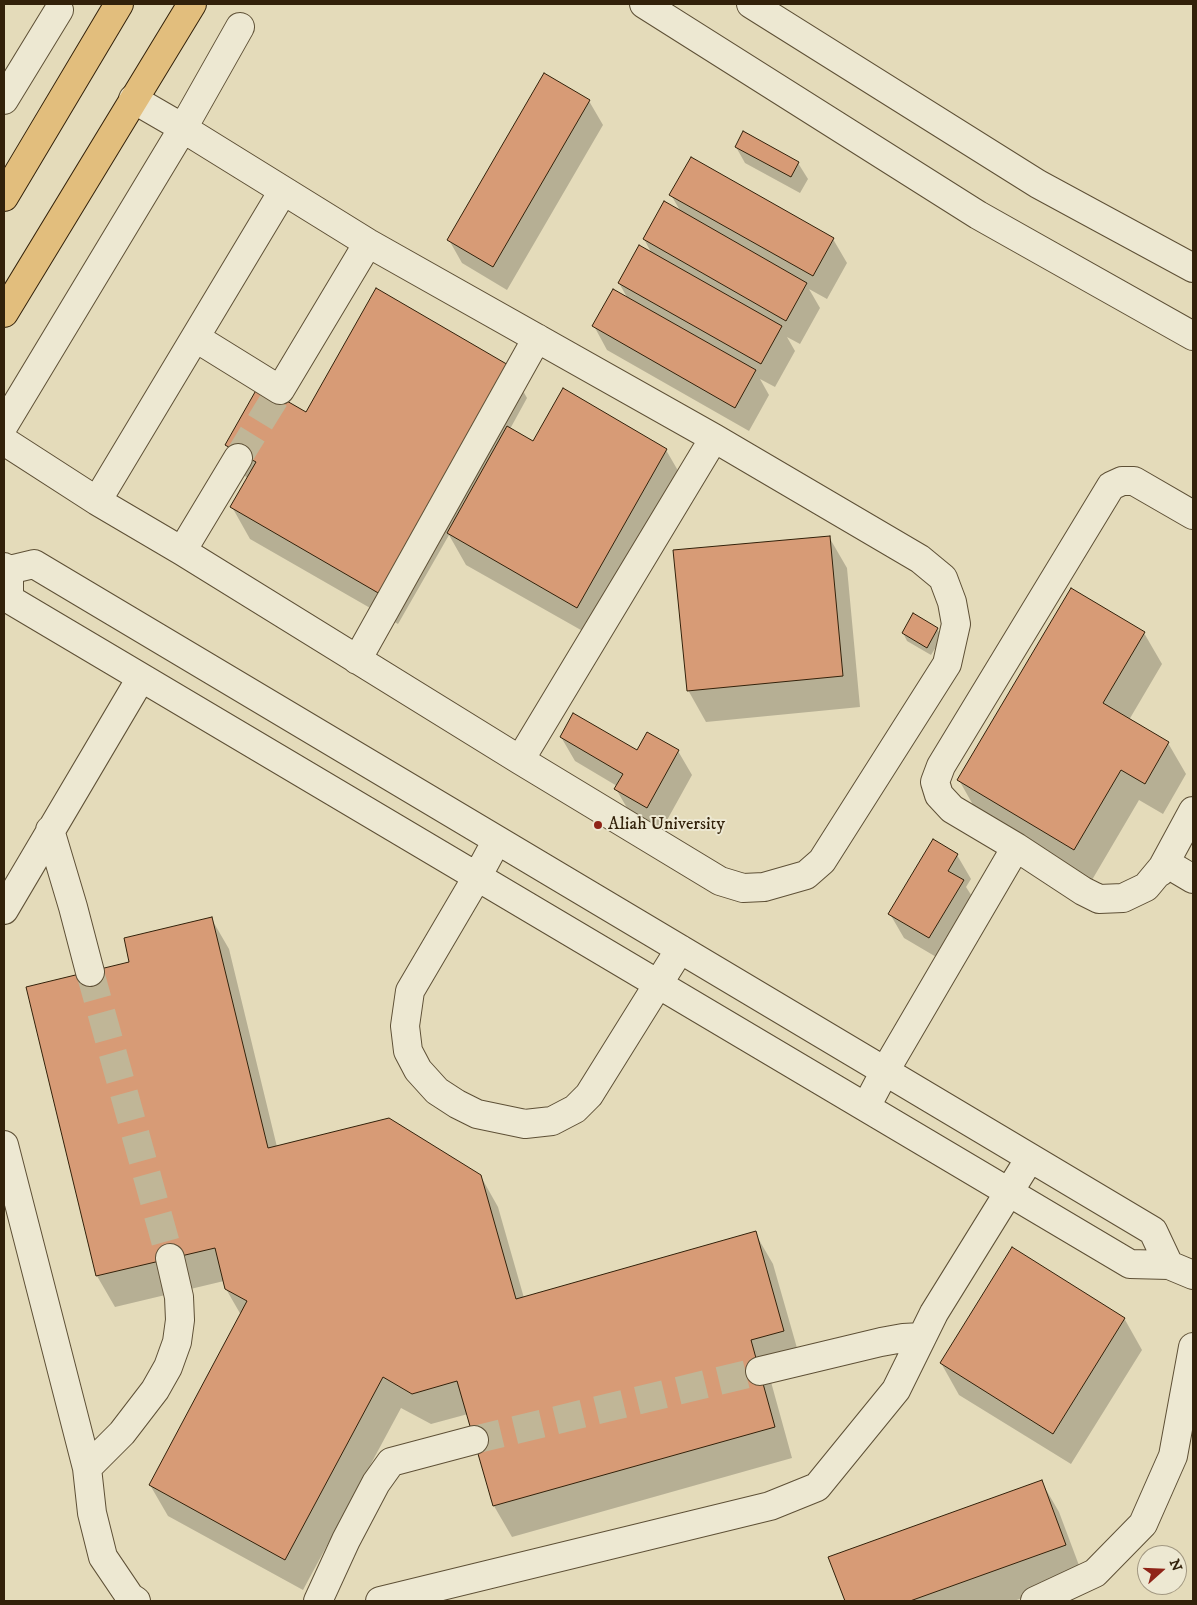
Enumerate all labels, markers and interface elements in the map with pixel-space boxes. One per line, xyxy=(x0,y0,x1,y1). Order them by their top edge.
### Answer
place label: Aliah University xyxy=(608,814,725,836)
marker: Aliah University xyxy=(592,819,604,831)
north arrow xyxy=(1137,1545,1187,1595)
text: N xyxy=(1165,1557,1186,1574)

